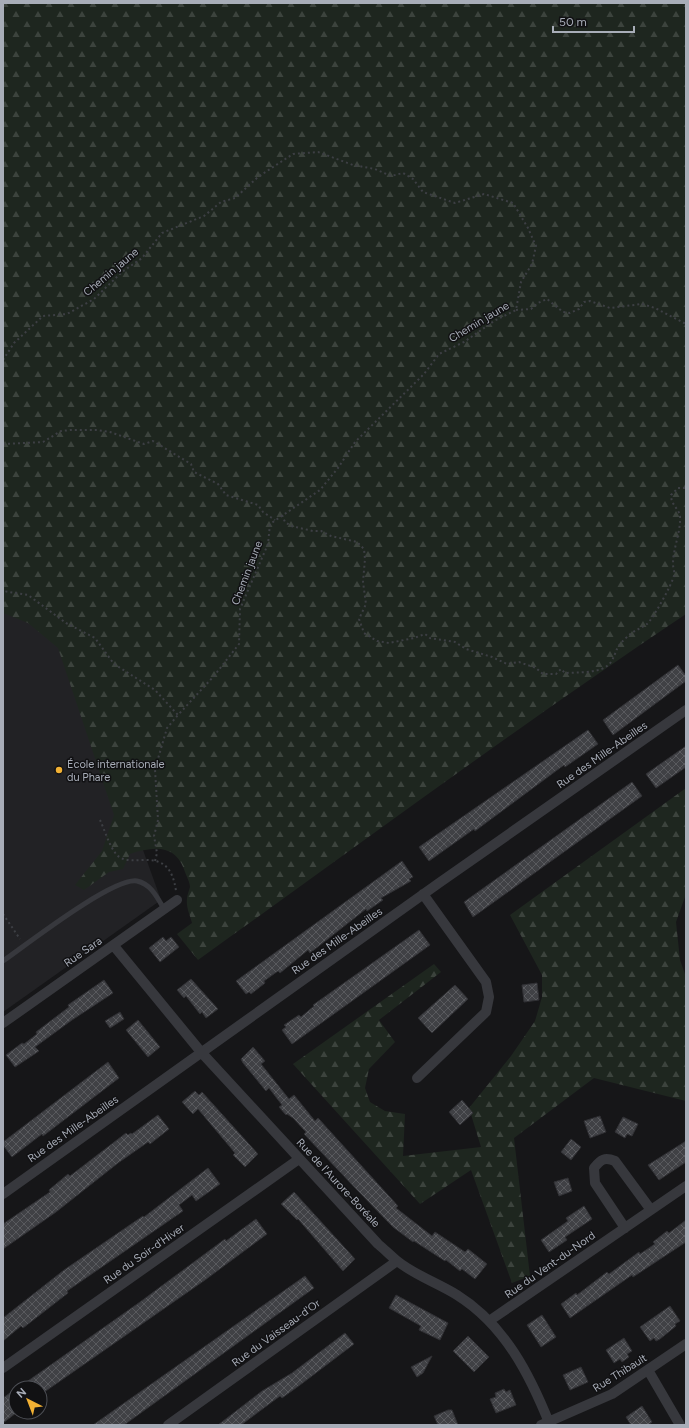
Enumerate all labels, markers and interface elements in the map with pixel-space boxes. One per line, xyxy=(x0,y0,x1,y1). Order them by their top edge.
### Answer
scale bar xyxy=(553,8,634,34)
text: 50 m xyxy=(559,15,587,29)
street label: Chemin jaune xyxy=(81,245,141,299)
street label: Chemin jaune xyxy=(447,299,511,345)
street label: Chemin jaune xyxy=(229,539,265,607)
street label: Rue des Mille-Abeilles xyxy=(554,719,650,791)
place label: École internationale du Phare xyxy=(67,758,165,784)
marker: École internationale du Phare xyxy=(54,765,64,775)
street label: Rue des Mille-Abeilles xyxy=(289,905,385,977)
street label: Rue Sara xyxy=(61,934,105,970)
street label: Rue des Mille-Abeilles xyxy=(25,1093,121,1165)
street label: Rue de l'Aurore-Boréale xyxy=(294,1136,382,1230)
street label: Rue du Soir-d'Hiver xyxy=(101,1221,187,1287)
street label: Rue du Vent-du-Nord xyxy=(502,1229,598,1301)
street label: Rue du Vaisseau-d'Or xyxy=(229,1296,323,1369)
street label: Rue Thibault xyxy=(591,1351,649,1395)
north arrow xyxy=(8,1380,48,1420)
text: N xyxy=(14,1385,29,1401)

